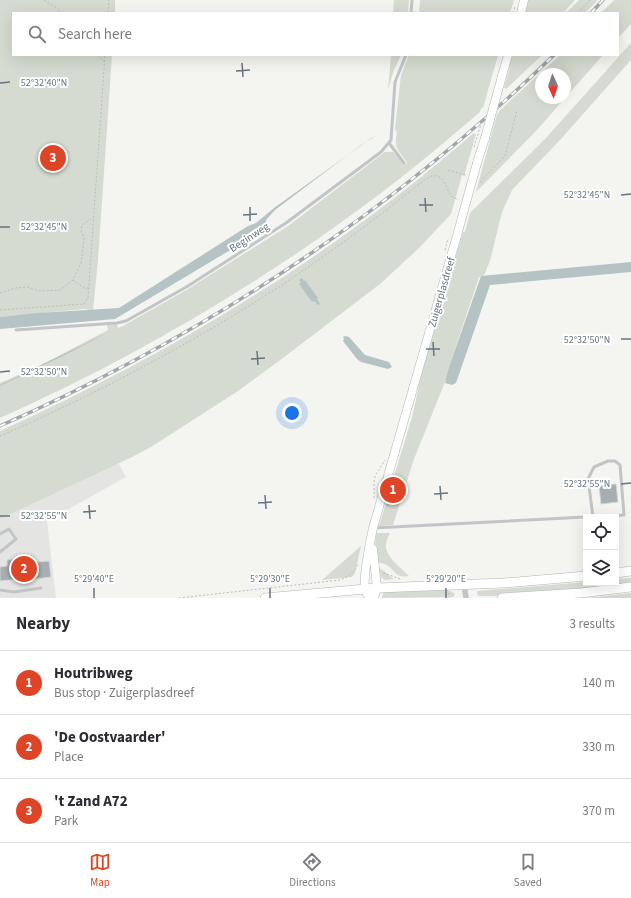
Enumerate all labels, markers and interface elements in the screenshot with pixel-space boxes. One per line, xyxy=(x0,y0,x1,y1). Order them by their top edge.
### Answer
search box xyxy=(12,12,619,56)
icon: search xyxy=(26,23,48,45)
text: Search here xyxy=(58,24,132,45)
north arrow xyxy=(535,68,571,104)
text: 52°32'40"N xyxy=(21,76,67,90)
pin: 3 xyxy=(40,143,66,173)
text: 52°32'45"N xyxy=(564,188,610,202)
street label: Beginweg xyxy=(226,219,273,256)
text: 52°32'45"N xyxy=(21,220,67,234)
street label: Zuigerplasdreef xyxy=(424,255,459,329)
text: 52°32'50"N xyxy=(564,333,610,347)
text: 52°32'50"N xyxy=(21,365,67,379)
your location xyxy=(282,403,302,423)
pin: 1 xyxy=(380,475,406,505)
text: 52°32'55"N xyxy=(564,477,610,491)
text: 52°32'55"N xyxy=(21,509,67,523)
map controls xyxy=(583,514,619,586)
button: locate xyxy=(583,514,619,550)
button: layers xyxy=(583,550,619,586)
pin: 2 xyxy=(11,554,37,584)
text: 5°29'40"E xyxy=(74,572,114,586)
text: 5°29'30"E xyxy=(250,572,290,586)
text: 5°29'20"E xyxy=(426,572,466,586)
text: Nearby xyxy=(16,612,70,636)
text: 3 results xyxy=(570,615,615,633)
text: Houtribweg xyxy=(54,663,132,684)
text: 1 xyxy=(26,674,32,692)
text: 140 m xyxy=(582,674,615,692)
text: Bus stop · Zuigerplasdreef xyxy=(54,684,194,702)
text: 'De Oostvaarder' xyxy=(54,727,165,748)
text: 2 xyxy=(26,738,32,756)
text: 330 m xyxy=(582,738,615,756)
text: Place xyxy=(54,748,83,766)
text: 't Zand A72 xyxy=(54,791,128,812)
text: 3 xyxy=(26,802,32,820)
text: 370 m xyxy=(582,802,615,820)
text: Park xyxy=(54,812,78,830)
tab: Map xyxy=(89,851,111,890)
tab: Directions xyxy=(289,851,336,890)
tab: Saved xyxy=(514,851,542,890)

